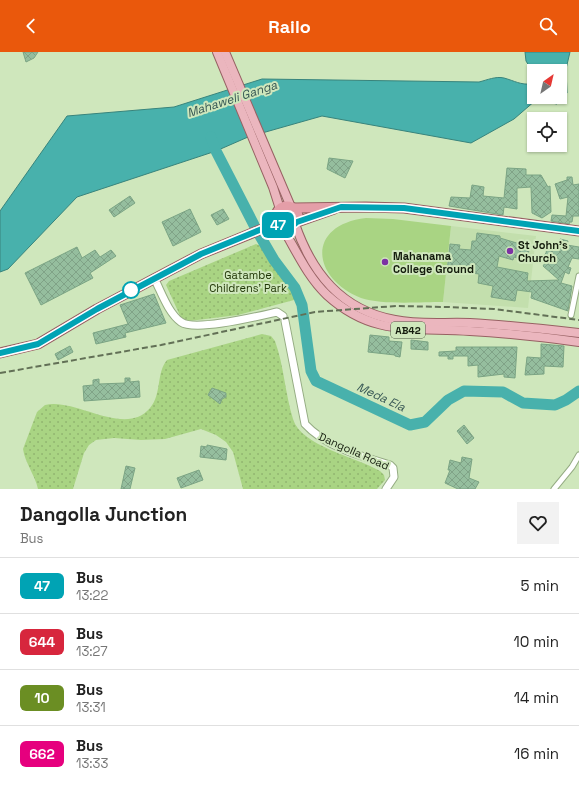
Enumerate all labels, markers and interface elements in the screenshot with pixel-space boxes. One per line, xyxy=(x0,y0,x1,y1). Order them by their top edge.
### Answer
icon: back xyxy=(20,15,42,37)
text: Railo xyxy=(268,15,311,38)
icon: search xyxy=(537,15,559,37)
north arrow xyxy=(527,64,567,104)
map controls xyxy=(527,64,567,152)
water label: Mahaweli Ganga xyxy=(185,77,279,121)
button: locate xyxy=(527,112,567,152)
line badge: 47 xyxy=(260,212,296,238)
text: 47 xyxy=(270,216,286,234)
place label: St John's Church xyxy=(518,238,568,265)
marker: St John's Church xyxy=(505,246,515,256)
place label: Mahanama College Ground xyxy=(393,249,474,276)
marker: Mahanama College Ground xyxy=(380,257,390,267)
park label: Gatambe Childrens' Park xyxy=(209,268,287,295)
unlabelled marker xyxy=(122,281,140,299)
road number: AB42 xyxy=(391,322,425,338)
water label: Meda Ela xyxy=(354,379,408,415)
street label: Dangolla Road xyxy=(317,429,391,473)
text: Dangolla Junction xyxy=(20,502,187,527)
button: heart xyxy=(517,502,559,544)
text: Bus xyxy=(20,530,43,547)
text: Bus xyxy=(76,568,103,587)
text: 5 min xyxy=(520,576,559,595)
text: 47 xyxy=(34,577,50,595)
text: 13:22 xyxy=(76,587,108,604)
text: Bus xyxy=(76,624,103,643)
text: 10 min xyxy=(513,632,559,651)
text: 644 xyxy=(29,633,55,651)
text: 13:27 xyxy=(76,643,108,660)
text: Bus xyxy=(76,680,103,699)
text: 14 min xyxy=(514,688,559,707)
text: 10 xyxy=(34,689,50,707)
text: 13:31 xyxy=(76,699,106,716)
text: Bus xyxy=(76,736,103,755)
text: 16 min xyxy=(514,744,559,763)
text: 662 xyxy=(29,745,55,763)
text: 13:33 xyxy=(76,755,108,772)

